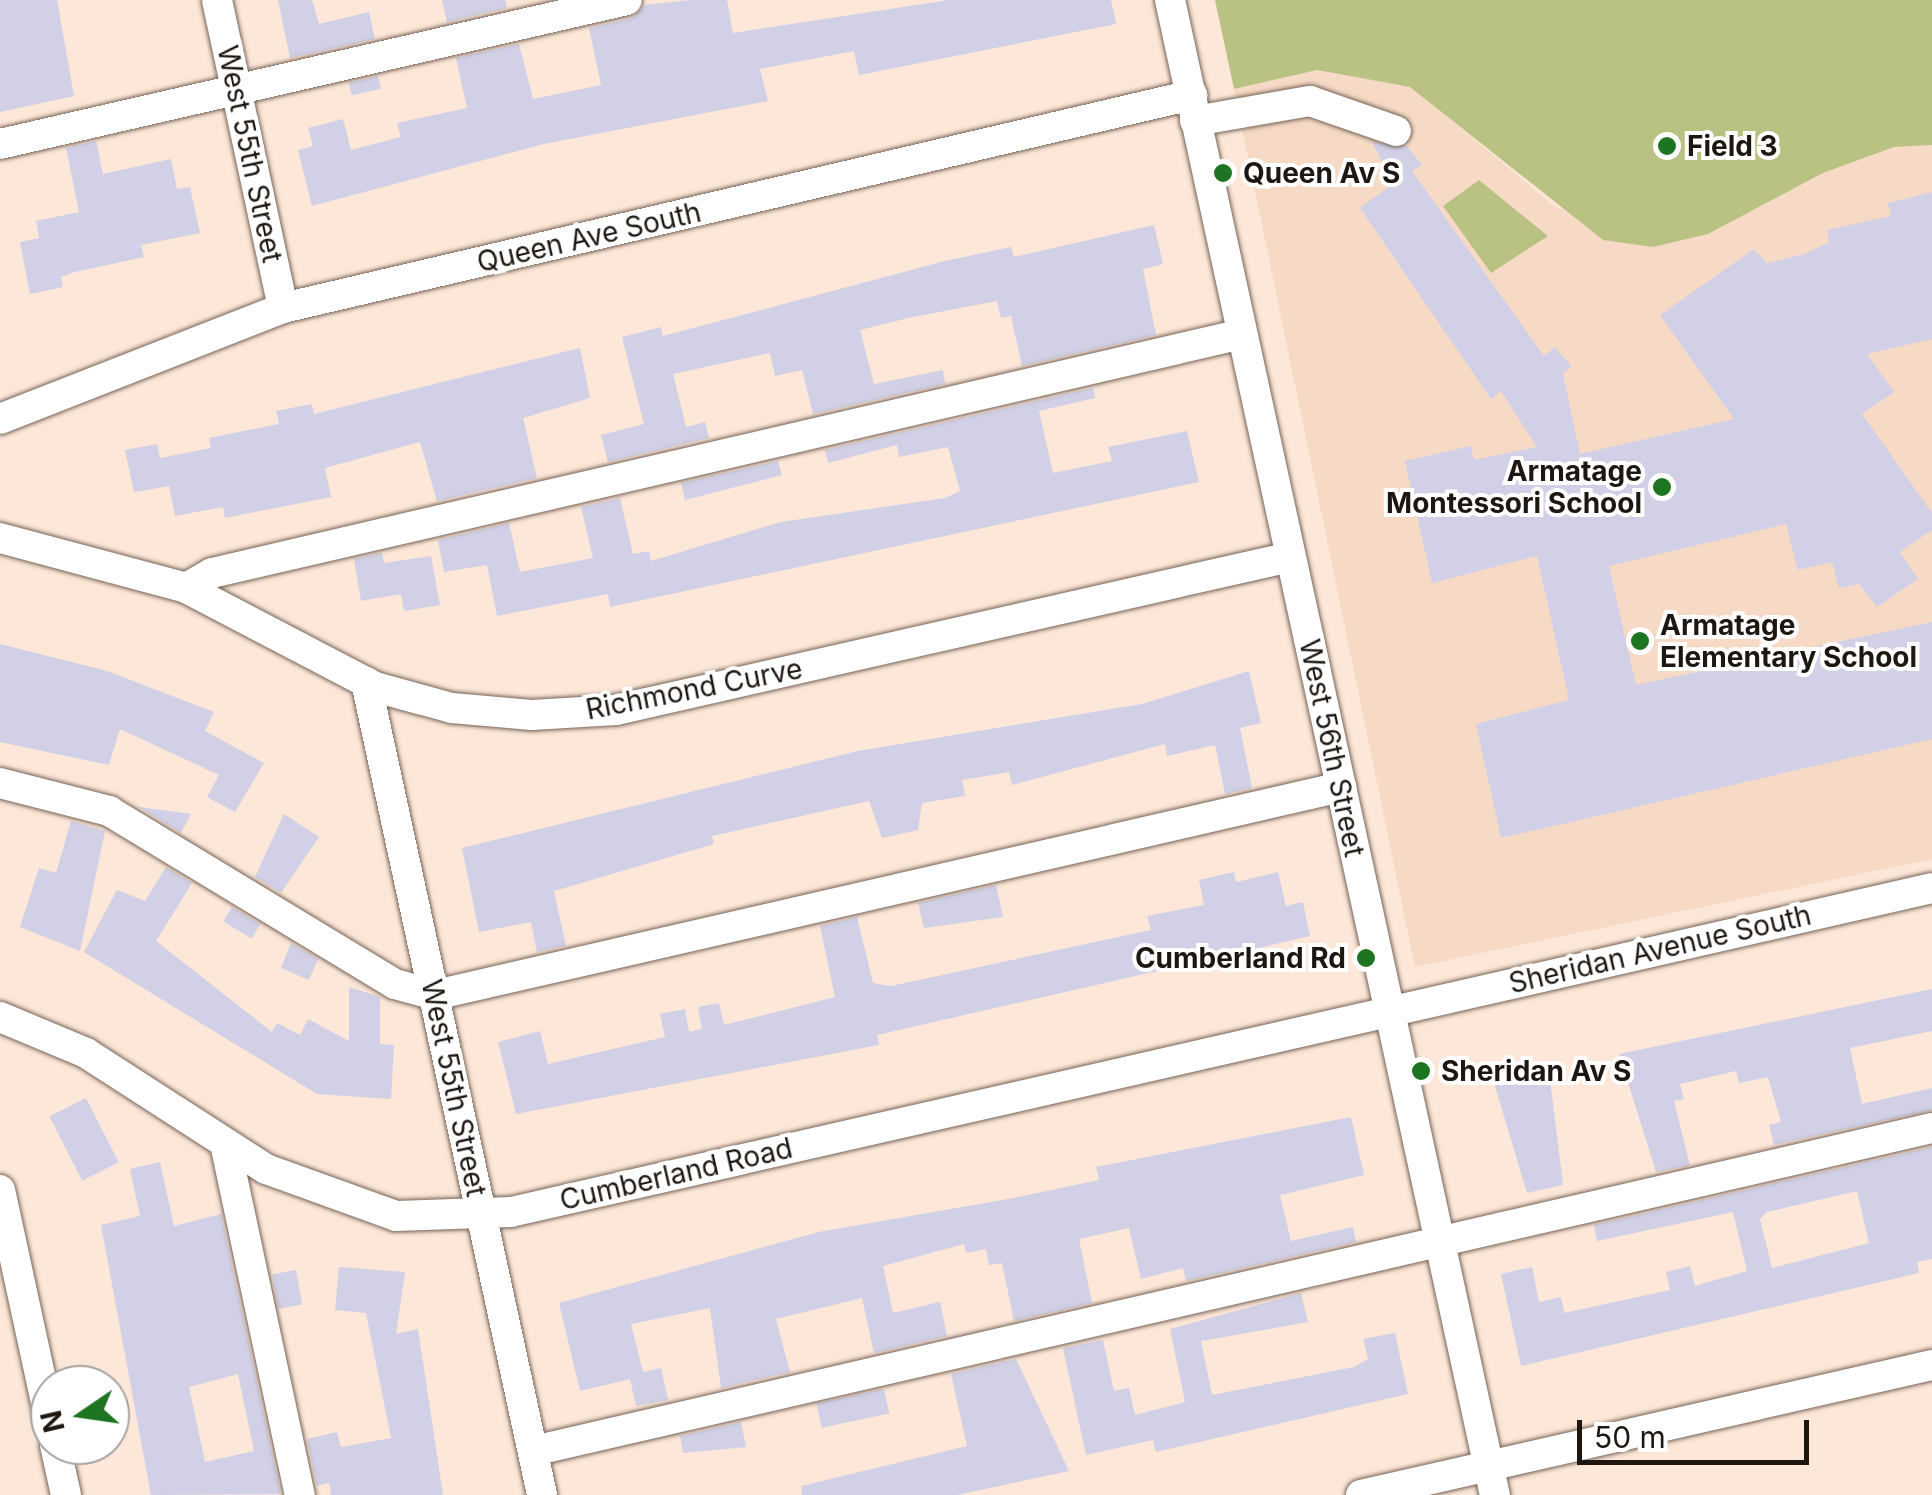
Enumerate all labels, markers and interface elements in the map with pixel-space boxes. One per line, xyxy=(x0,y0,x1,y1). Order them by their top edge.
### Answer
street label: West 55th Street xyxy=(211,42,289,266)
place label: Field 3 xyxy=(1687,129,1778,163)
marker: Field 3 xyxy=(1656,135,1678,157)
place label: Queen Av S xyxy=(1243,156,1400,190)
marker: Queen Av S xyxy=(1212,162,1234,184)
street label: Queen Ave South xyxy=(474,195,704,279)
place label: Armatage Montessori School xyxy=(1386,454,1642,520)
marker: Armatage Montessori School xyxy=(1651,476,1673,498)
place label: Armatage Elementary School xyxy=(1660,608,1917,674)
marker: Armatage Elementary School xyxy=(1629,630,1651,652)
street label: West 56th Street xyxy=(1293,636,1371,860)
street label: Richmond Curve xyxy=(583,652,805,726)
street label: Sheridan Avenue South xyxy=(1506,898,1814,1000)
place label: Cumberland Rd xyxy=(1135,941,1346,975)
marker: Cumberland Rd xyxy=(1355,947,1377,969)
street label: West 55th Street xyxy=(415,976,493,1200)
place label: Sheridan Av S xyxy=(1441,1054,1631,1088)
marker: Sheridan Av S xyxy=(1410,1060,1432,1082)
street label: Cumberland Road xyxy=(556,1131,796,1217)
north arrow xyxy=(30,1365,130,1465)
scale bar xyxy=(1582,1400,1814,1462)
text: N xyxy=(34,1407,72,1436)
text: 50 m xyxy=(1594,1419,1666,1455)

